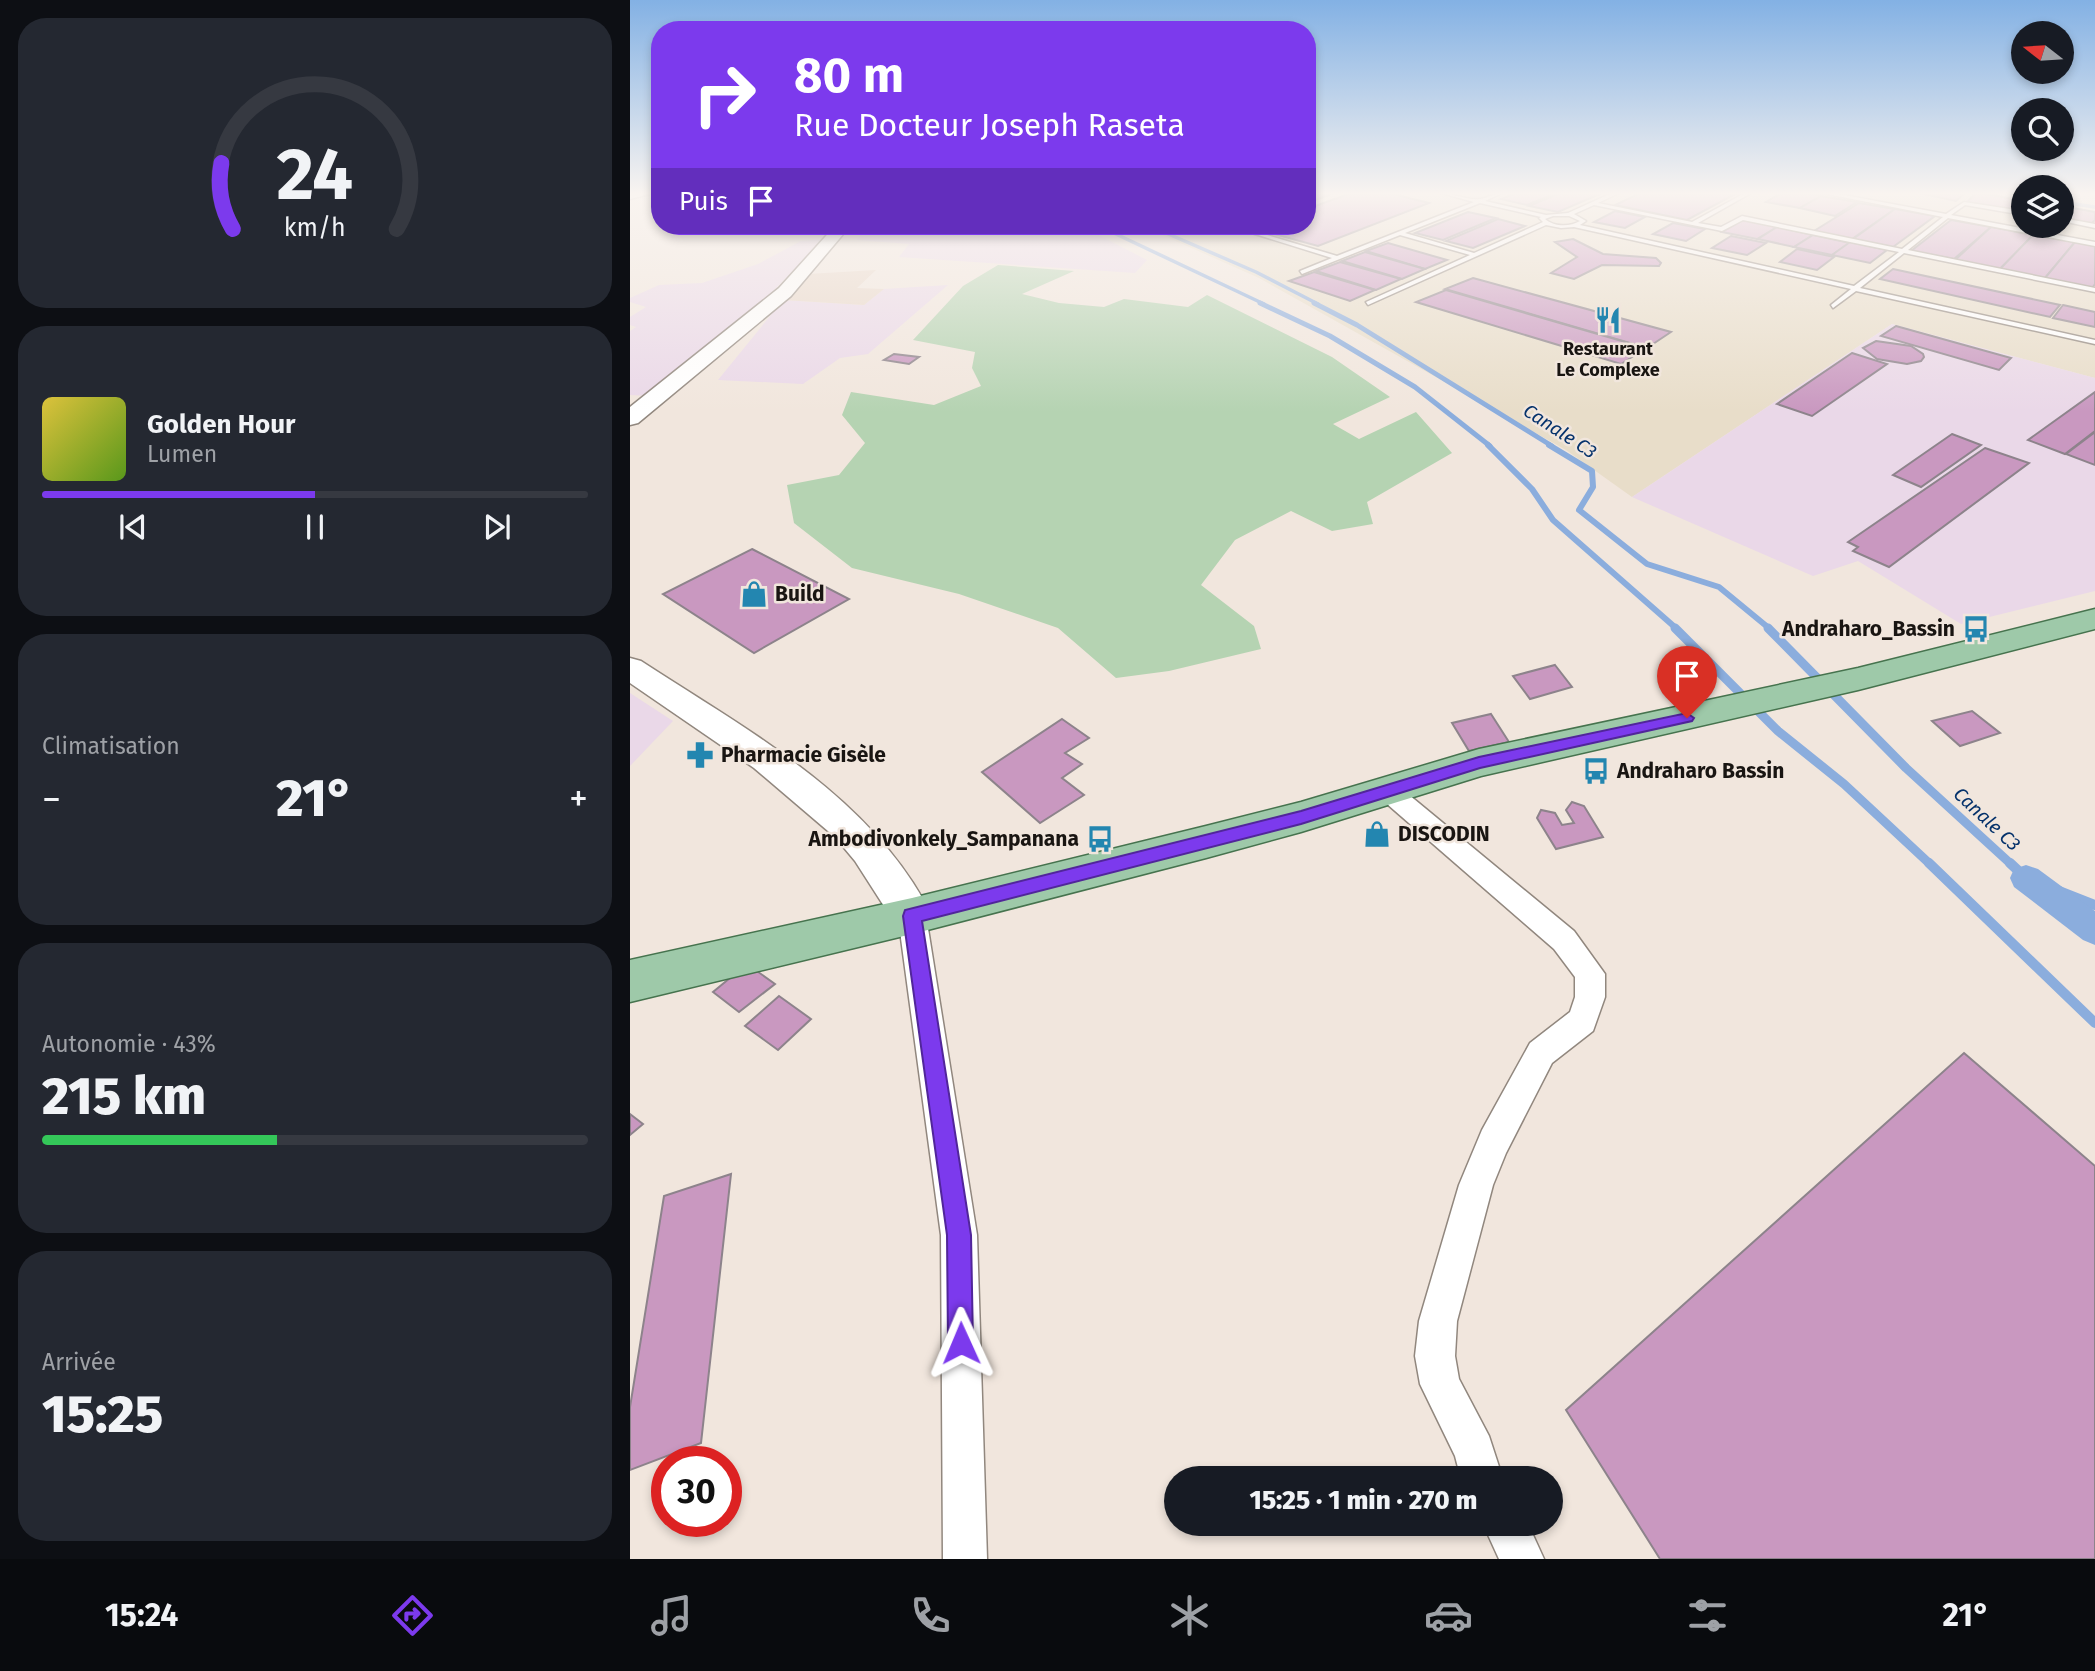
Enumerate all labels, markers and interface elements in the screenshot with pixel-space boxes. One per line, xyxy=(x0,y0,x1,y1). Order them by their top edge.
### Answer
north arrow xyxy=(2011,21,2074,84)
map controls xyxy=(2011,21,2074,238)
text: 80 m xyxy=(794,46,904,105)
icon: right xyxy=(679,49,770,140)
button: search xyxy=(2011,98,2074,161)
text: Rue Docteur Joseph Raseta xyxy=(794,106,1185,144)
text: 24 xyxy=(277,131,353,218)
button: layers xyxy=(2011,175,2074,238)
icon: arrive xyxy=(742,182,780,220)
text: Puis xyxy=(679,186,728,217)
text: km/h xyxy=(284,213,346,243)
restaurant icon: Restaurant Le Complexe xyxy=(1593,305,1623,335)
place label: Restaurant Le Complexe xyxy=(1556,338,1660,381)
water label: Canale C3 xyxy=(1519,399,1601,463)
text: Golden Hour xyxy=(147,409,295,440)
text: Lumen xyxy=(147,440,217,468)
icon: previous xyxy=(114,508,152,546)
icon: pause xyxy=(296,508,334,546)
icon: next xyxy=(478,508,516,546)
shop icon: Build xyxy=(739,579,769,609)
place label: Build xyxy=(775,581,825,607)
bus stop icon: Andraharo_Bassin xyxy=(1961,614,1991,644)
place label: Andraharo_Bassin xyxy=(1781,616,1955,642)
pin xyxy=(1657,646,1717,718)
icon: arrive xyxy=(1668,657,1706,695)
text: Climatisation xyxy=(42,732,180,760)
pharmacy icon: Pharmacie Gisèle xyxy=(685,740,715,770)
place label: Pharmacie Gisèle xyxy=(721,742,886,768)
bus stop icon: Andraharo Bassin xyxy=(1581,756,1611,786)
place label: Andraharo Bassin xyxy=(1616,758,1784,784)
text: 21° xyxy=(276,767,354,830)
text: − xyxy=(42,776,61,822)
text: + xyxy=(569,776,588,822)
water label: Canale C3 xyxy=(1949,782,2025,856)
shop icon: DISCODIN xyxy=(1362,819,1392,849)
place label: DISCODIN xyxy=(1398,821,1490,847)
bus stop icon: Ambodivonkely_Sampanana xyxy=(1085,824,1115,854)
place label: Ambodivonkely_Sampanana xyxy=(808,826,1079,852)
text: Autonomie · 43% xyxy=(42,1030,216,1058)
text: 215 km xyxy=(42,1065,206,1128)
position arrow xyxy=(924,1306,998,1380)
text: Arrivée xyxy=(42,1348,116,1376)
text: 15:25 xyxy=(42,1383,163,1446)
speed limit sign: 30 xyxy=(651,1446,742,1537)
text: 15:25 · 1 min · 270 m xyxy=(1250,1485,1477,1516)
icon: directions xyxy=(388,1591,437,1640)
icon: music xyxy=(647,1591,696,1640)
icon: phone xyxy=(906,1591,955,1640)
icon: climate xyxy=(1165,1591,1214,1640)
icon: car xyxy=(1424,1591,1473,1640)
icon: filters xyxy=(1683,1591,1732,1640)
text: 15:24 xyxy=(105,1596,178,1634)
text: 21° xyxy=(1943,1596,1990,1634)

